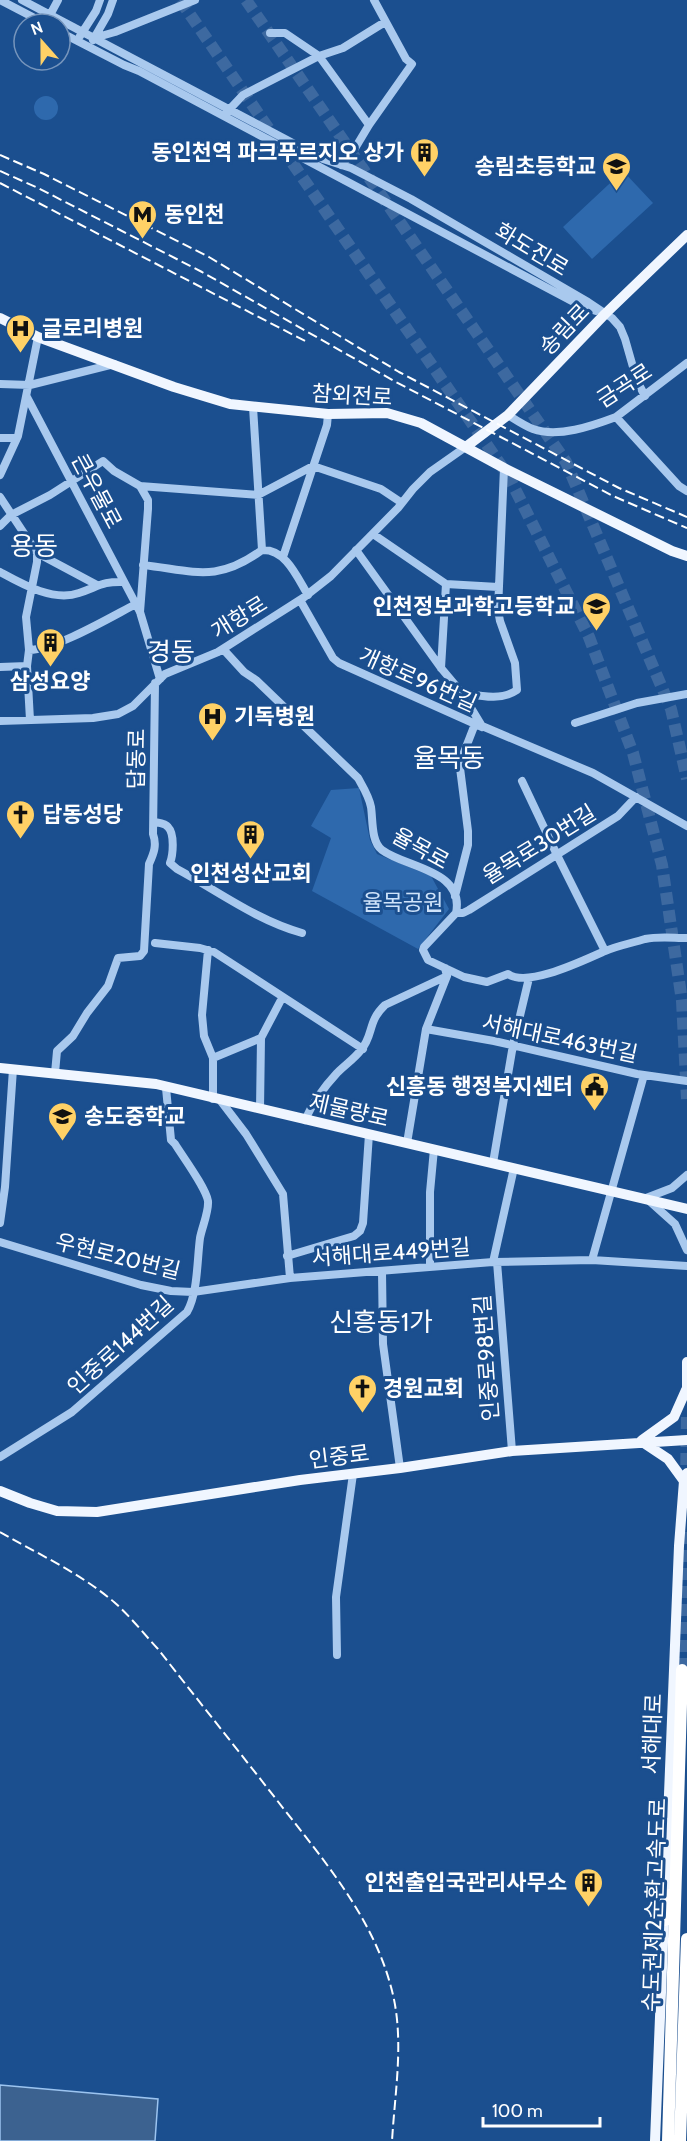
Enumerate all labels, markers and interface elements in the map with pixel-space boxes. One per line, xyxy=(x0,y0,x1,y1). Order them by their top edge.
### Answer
north arrow xyxy=(12,12,72,72)
text: N xyxy=(28,18,45,39)
building icon: 동인천역 파크푸르지오 상가 xyxy=(409,136,441,178)
place label: 동인천역 파크푸르지오 상가 xyxy=(151,139,404,166)
school or university icon: 송림초등학교 xyxy=(601,150,633,192)
place label: 송림초등학교 xyxy=(475,153,596,180)
metro station icon: 동인천 xyxy=(127,198,159,240)
place label: 동인천 xyxy=(164,201,225,228)
street label: 화도진로 xyxy=(490,217,573,282)
street label: 송림로 xyxy=(534,298,595,361)
hospital icon: 글로리병원 xyxy=(5,312,37,354)
place label: 글로리병원 xyxy=(42,315,143,342)
street label: 금곡로 xyxy=(591,358,657,413)
street label: 참외전로 xyxy=(311,380,393,411)
street label: 큰우물로 xyxy=(66,449,127,533)
district label: 용동 xyxy=(10,530,58,562)
street label: 개항로 xyxy=(206,590,272,645)
school or university icon: 인천정보과학고등학교 xyxy=(580,590,612,632)
place label: 인천정보과학고등학교 xyxy=(373,593,575,620)
building icon: 삼성요양 xyxy=(34,626,66,668)
district label: 경동 xyxy=(147,636,195,668)
street label: 개항로96번길 xyxy=(355,641,481,717)
place label: 삼성요양 xyxy=(10,668,90,695)
hospital icon: 기독병원 xyxy=(197,700,229,742)
place label: 기독병원 xyxy=(234,703,315,730)
street label: 답동로 xyxy=(122,728,151,790)
district label: 율목동 xyxy=(413,742,485,774)
church icon: 답동성당 xyxy=(5,798,37,840)
street label: 율목로30번길 xyxy=(478,799,601,890)
place label: 답동성당 xyxy=(42,801,123,828)
building icon: 인천성산교회 xyxy=(235,818,267,860)
street label: 율목로 xyxy=(388,822,454,875)
place label: 인천성산교회 xyxy=(190,860,312,887)
park label: 율목공원 xyxy=(363,889,443,916)
street label: 서해대로463번길 xyxy=(480,1009,640,1068)
public building icon: 신흥동 행정복지센터 xyxy=(578,1070,610,1112)
place label: 신흥동 행정복지센터 xyxy=(386,1073,573,1100)
street label: 제물량로 xyxy=(306,1088,391,1133)
school or university icon: 송도중학교 xyxy=(47,1100,79,1142)
place label: 송도중학교 xyxy=(84,1103,185,1130)
street label: 우현로20번길 xyxy=(52,1228,183,1285)
street label: 서해대로449번길 xyxy=(311,1233,471,1272)
street label: 인중로144번길 xyxy=(62,1291,179,1400)
street label: 인중로98번길 xyxy=(469,1294,504,1422)
district label: 신흥동1가 xyxy=(329,1306,433,1338)
church icon: 경원교회 xyxy=(346,1372,378,1414)
place label: 경원교회 xyxy=(383,1375,464,1402)
street label: 인중로 xyxy=(307,1439,371,1474)
street label: 서해대로 xyxy=(638,1693,667,1775)
street label: 수도권제2순환고속도로 xyxy=(637,1798,672,2012)
building icon: 인천출입국관리사무소 xyxy=(572,1866,604,1908)
place label: 인천출입국관리사무소 xyxy=(365,1869,567,1896)
scale bar xyxy=(483,2090,600,2128)
text: 100 m xyxy=(492,2100,543,2122)

